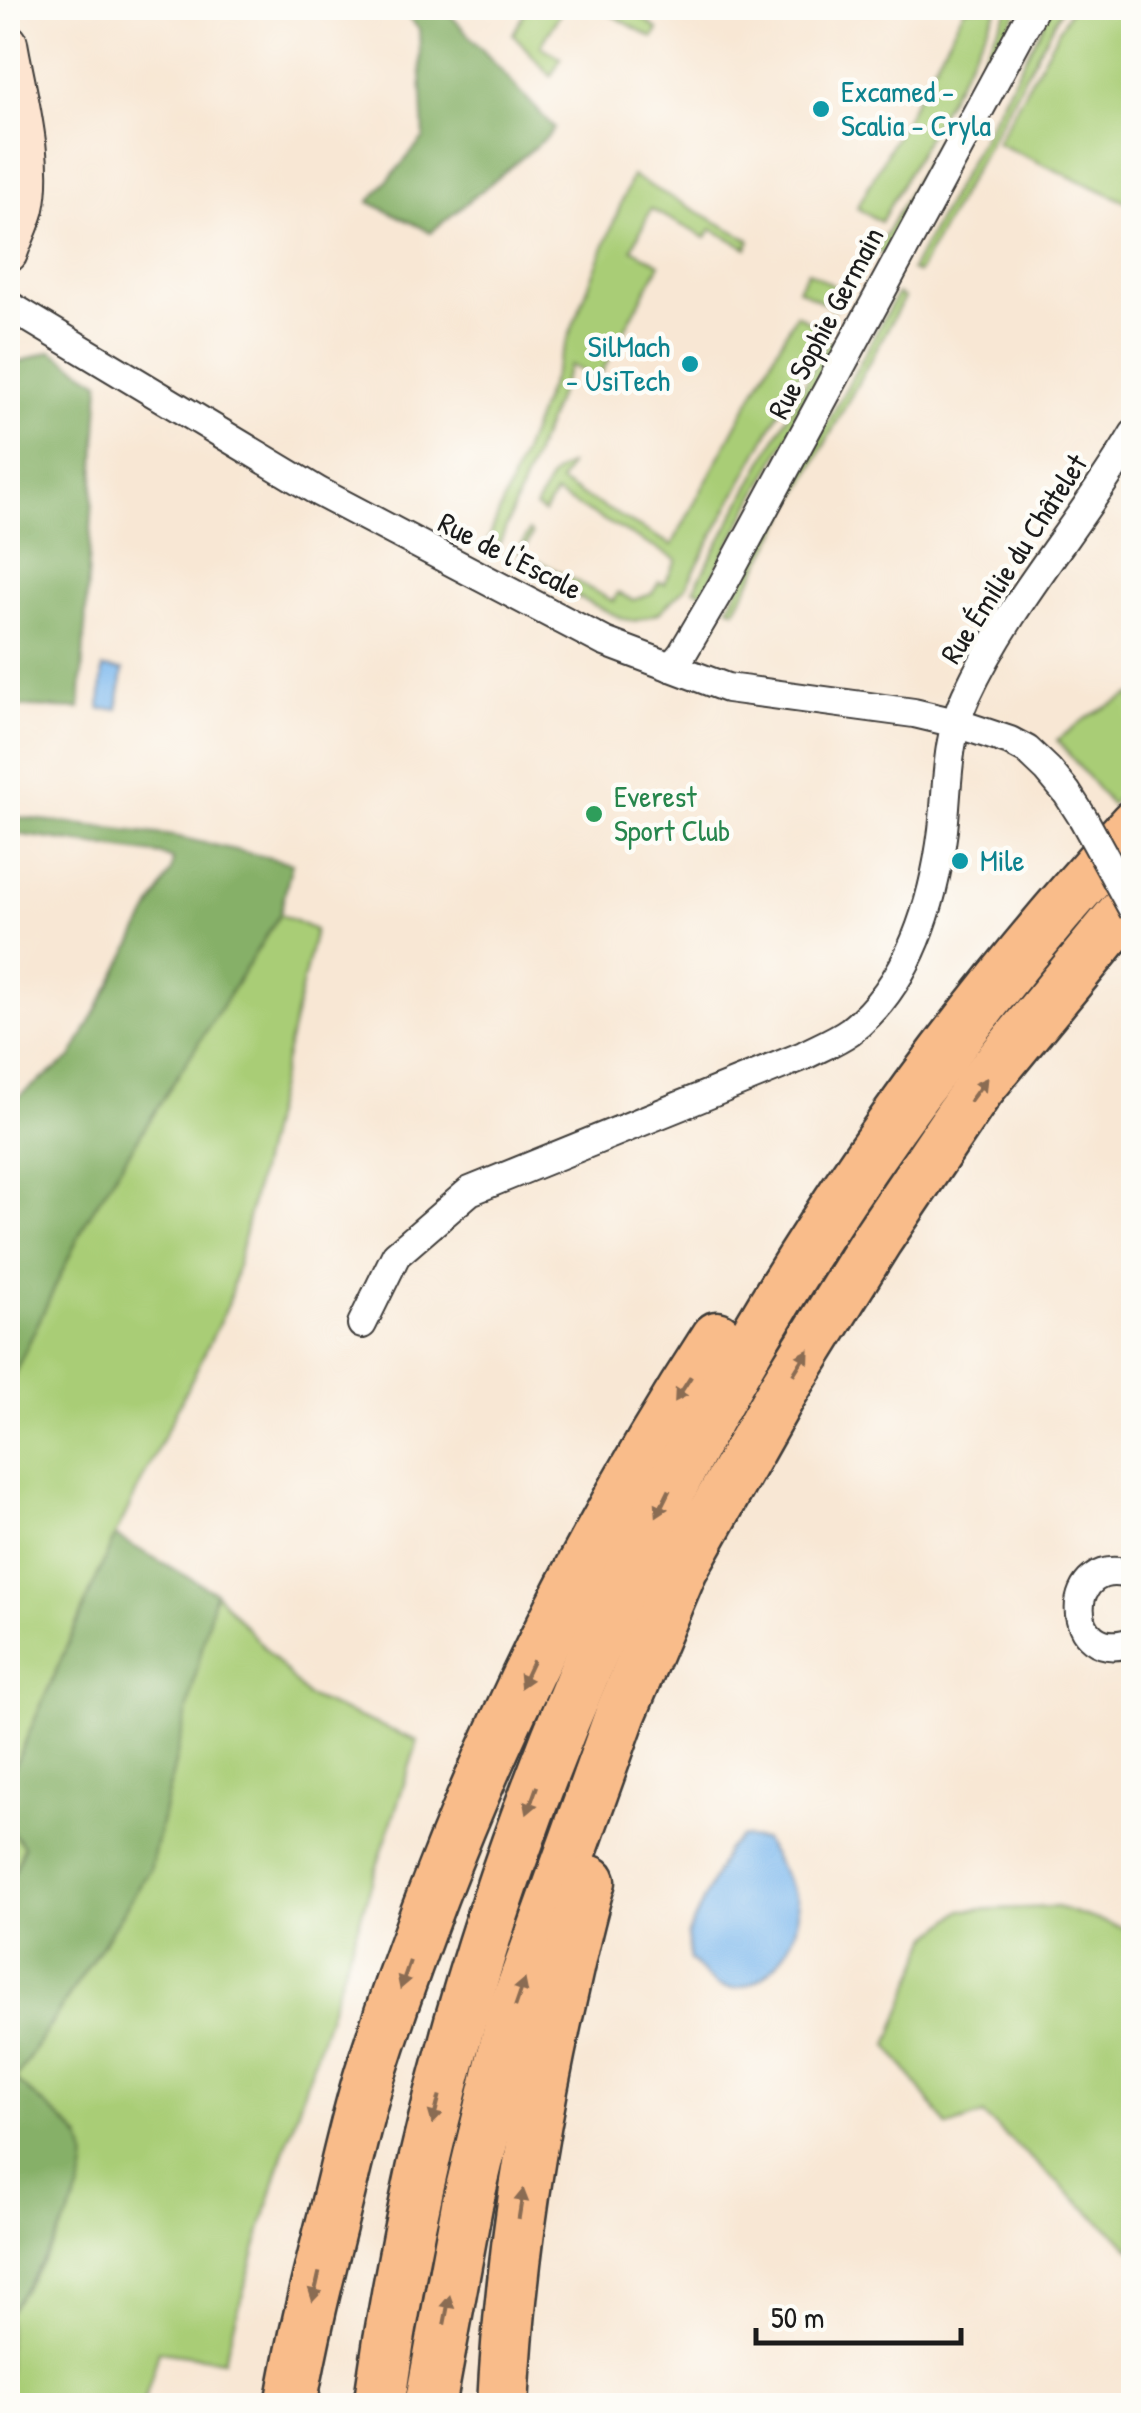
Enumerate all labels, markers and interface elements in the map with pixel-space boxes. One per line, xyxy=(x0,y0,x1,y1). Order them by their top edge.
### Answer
place label: Excamed - Scalia - Cryla xyxy=(841,71,991,145)
marker: Excamed - Scalia - Cryla xyxy=(810,98,832,120)
street label: Rue Sophie Germain xyxy=(758,220,892,425)
place label: SilMach - UsiTech xyxy=(566,326,670,400)
marker: SilMach - UsiTech xyxy=(679,353,701,375)
street label: Rue Émilie du Châtelet xyxy=(930,445,1096,671)
street label: Rue de l'Escale xyxy=(432,502,589,608)
place label: Everest Sport Club xyxy=(614,776,730,850)
marker: Everest Sport Club xyxy=(583,803,605,825)
place label: Mile xyxy=(980,840,1025,880)
marker: Mile xyxy=(949,850,971,872)
one-way arrow xyxy=(968,1077,988,1103)
one-way arrow xyxy=(791,1348,809,1376)
one-way arrow xyxy=(674,1375,692,1403)
one-way arrow xyxy=(654,1489,671,1518)
one-way arrow xyxy=(519,1660,536,1689)
one-way arrow xyxy=(523,1785,539,1815)
one-way arrow xyxy=(396,1960,411,1990)
one-way arrow xyxy=(513,1978,528,2008)
one-way arrow xyxy=(428,2095,444,2126)
one-way arrow xyxy=(513,2188,529,2219)
one-way arrow xyxy=(308,2272,323,2303)
scale bar xyxy=(756,2283,961,2345)
one-way arrow xyxy=(440,2294,456,2325)
text: 50 m xyxy=(771,2297,824,2337)

